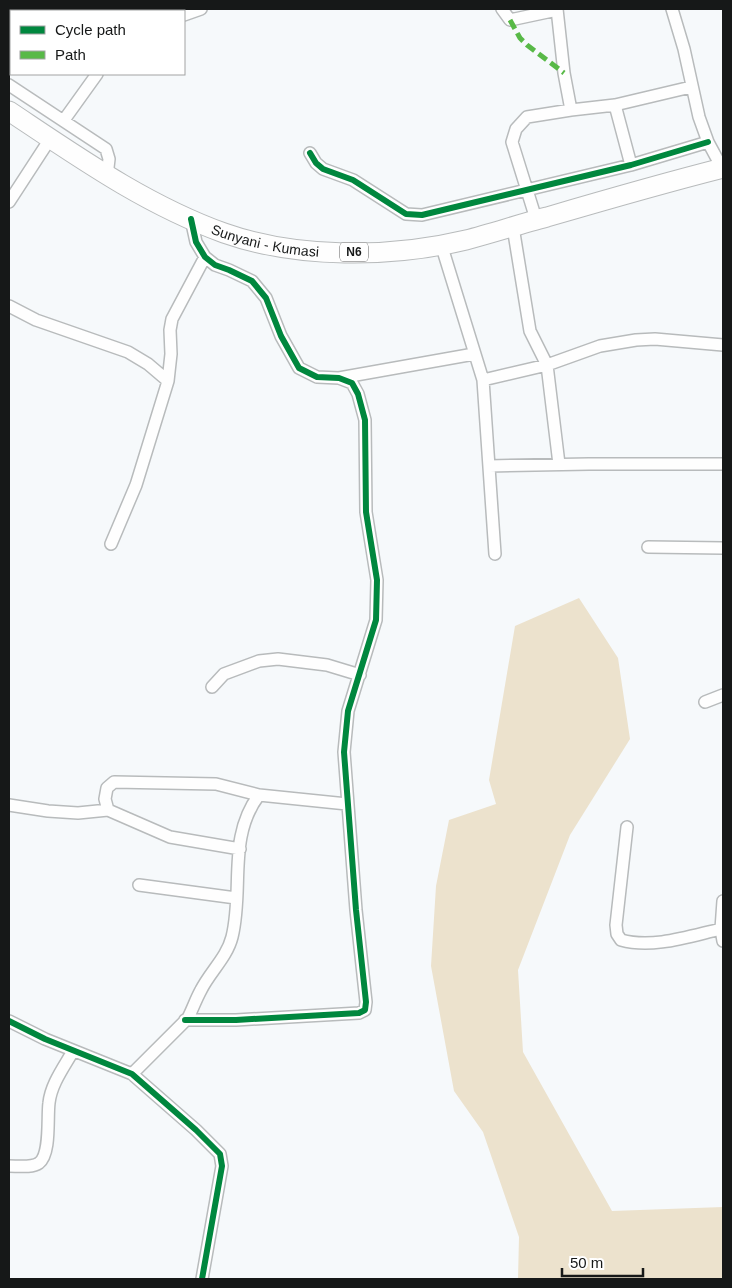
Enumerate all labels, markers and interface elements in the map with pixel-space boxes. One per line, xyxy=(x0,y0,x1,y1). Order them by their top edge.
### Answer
legend xyxy=(10,10,185,75)
text: Cycle path xyxy=(55,21,126,38)
text: Path xyxy=(55,46,86,63)
street label: Sunyani - Kumasi xyxy=(209,221,320,260)
road number: N6 xyxy=(340,242,368,262)
scale bar xyxy=(562,1246,643,1278)
text: 50 m xyxy=(570,1254,603,1271)

